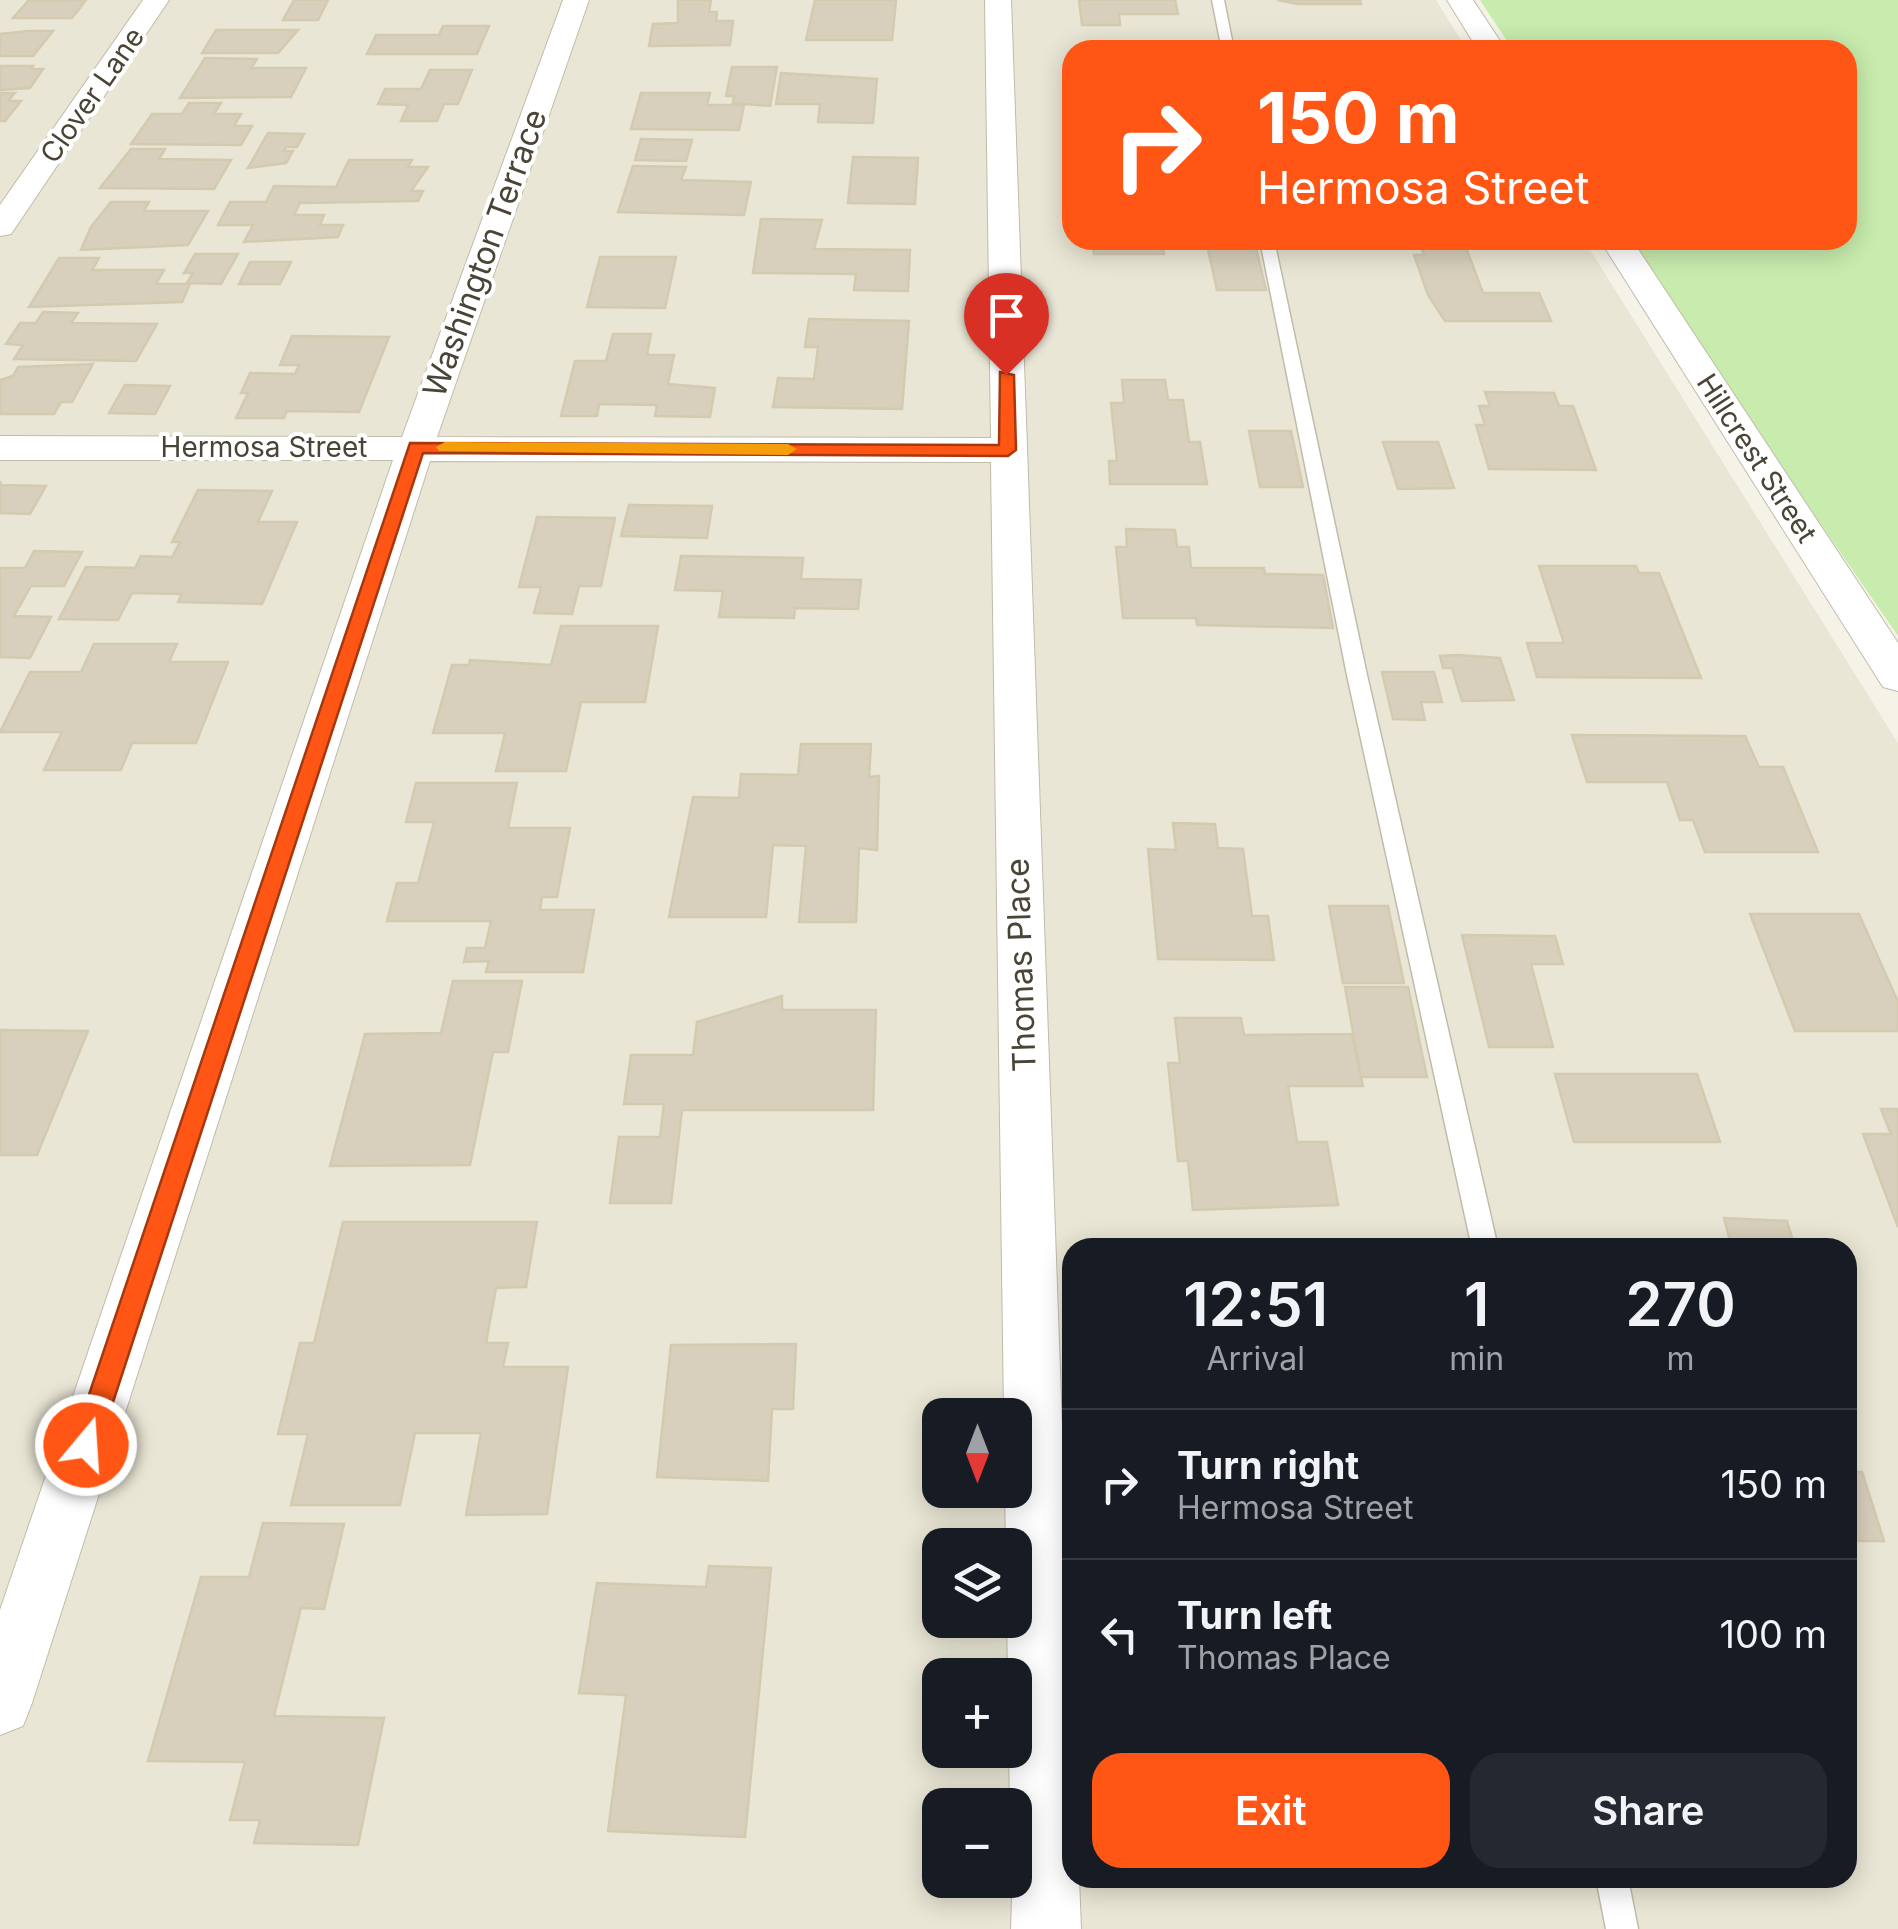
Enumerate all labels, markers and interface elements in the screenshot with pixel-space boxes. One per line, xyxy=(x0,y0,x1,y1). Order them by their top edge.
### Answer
street label: Clover Lane xyxy=(33,21,151,169)
text: 150 m xyxy=(1257,75,1460,160)
icon: right xyxy=(1092,80,1222,210)
street label: Washington Terrace xyxy=(414,104,555,402)
text: Hermosa Street xyxy=(1257,160,1589,215)
pin xyxy=(964,273,1049,376)
icon: arrive xyxy=(979,288,1034,343)
street label: Hillcrest Street xyxy=(1690,367,1824,549)
street label: Hermosa Street xyxy=(161,430,367,464)
street label: Thomas Place xyxy=(997,858,1044,1073)
text: 12:51 xyxy=(1183,1268,1328,1340)
text: 1 xyxy=(1464,1268,1489,1340)
text: 270 xyxy=(1625,1268,1736,1340)
text: Arrival xyxy=(1206,1339,1305,1378)
text: min xyxy=(1449,1339,1504,1378)
text: m xyxy=(1666,1339,1695,1378)
position arrow xyxy=(34,1393,138,1497)
north arrow xyxy=(922,1398,1032,1508)
map controls xyxy=(922,1398,1032,1898)
text: Turn right xyxy=(1177,1442,1359,1488)
icon: right xyxy=(1092,1457,1147,1512)
text: 150 m xyxy=(1720,1461,1827,1507)
text: Hermosa Street xyxy=(1177,1488,1413,1527)
button: layers xyxy=(922,1528,1032,1638)
text: Turn left xyxy=(1177,1592,1332,1638)
icon: left xyxy=(1092,1607,1147,1662)
text: 100 m xyxy=(1720,1611,1827,1657)
text: Thomas Place xyxy=(1177,1638,1391,1677)
button: + xyxy=(922,1658,1032,1768)
button: Exit xyxy=(1092,1753,1450,1868)
button: Share xyxy=(1470,1753,1827,1868)
button: − xyxy=(922,1788,1032,1898)

